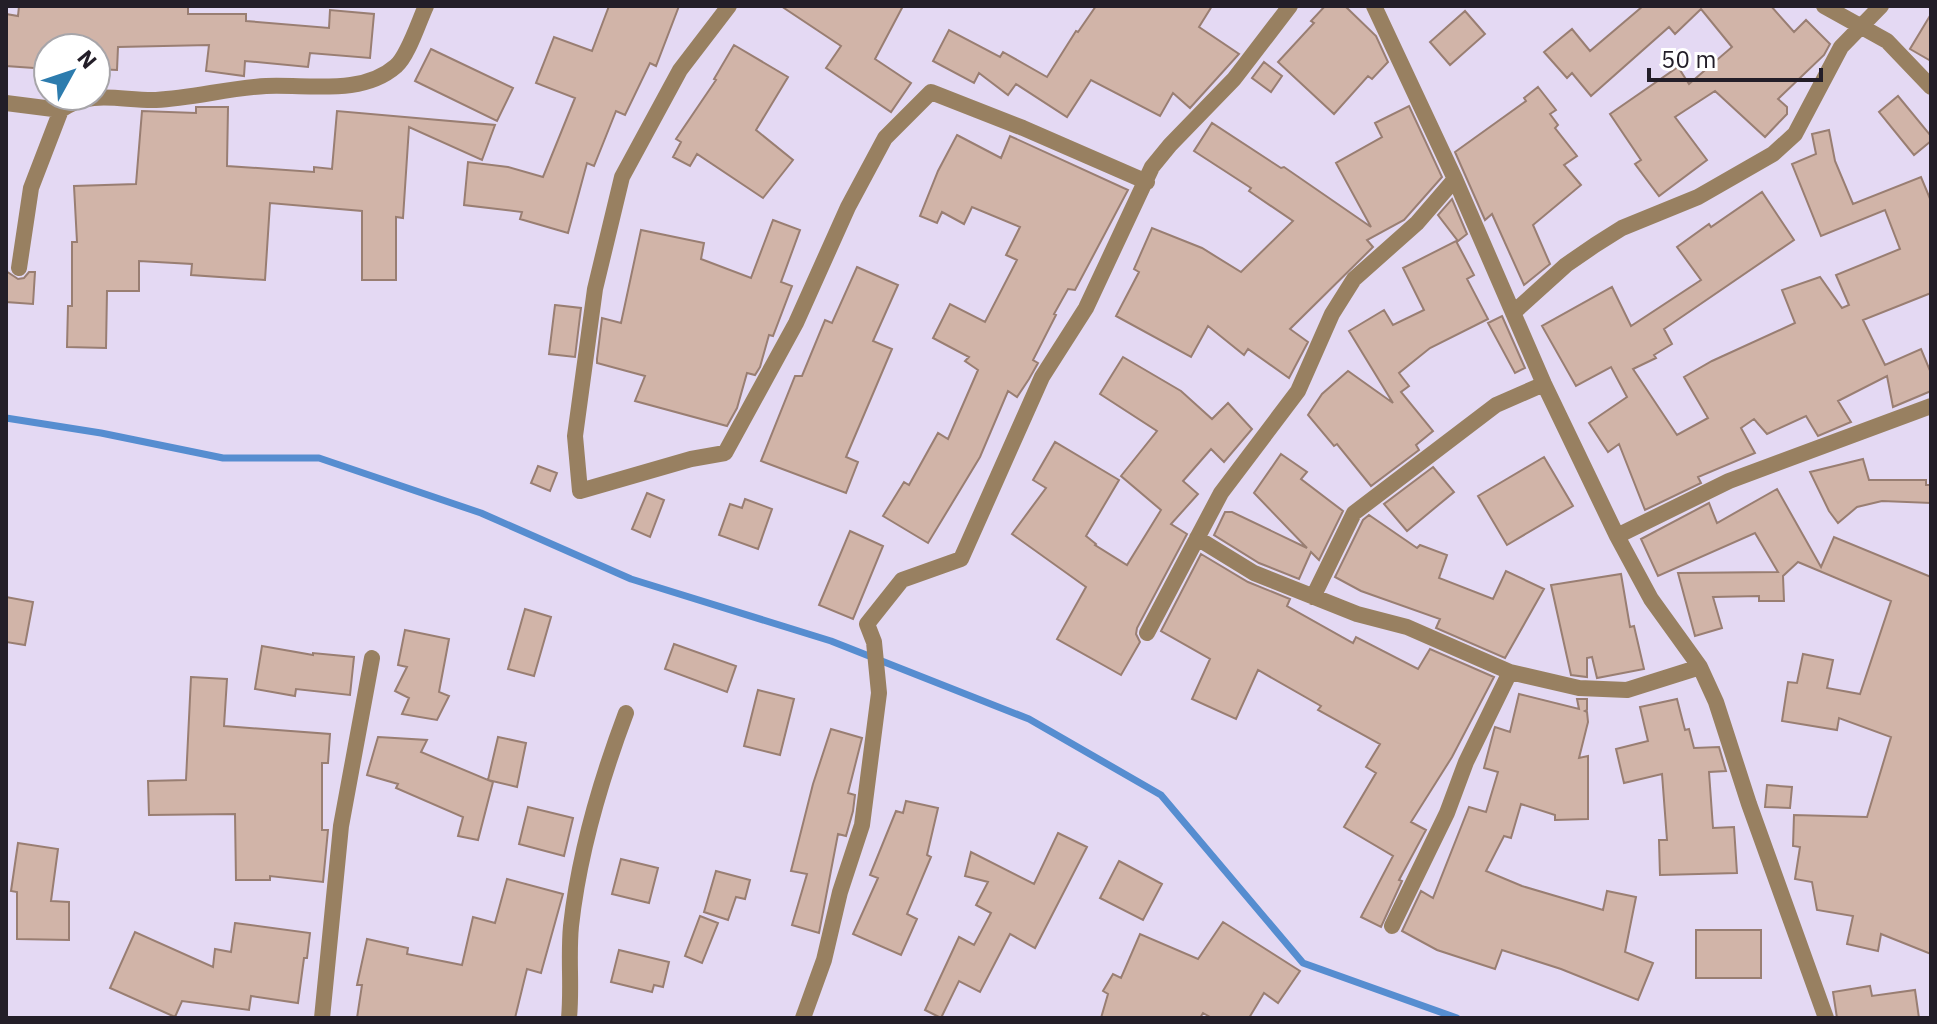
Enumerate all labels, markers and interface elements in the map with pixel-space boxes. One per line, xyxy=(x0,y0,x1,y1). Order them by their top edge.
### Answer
north arrow xyxy=(32,32,112,112)
scale bar xyxy=(1649,32,1821,82)
text: N xyxy=(71,43,104,74)
text: 50 m xyxy=(1661,43,1716,75)

